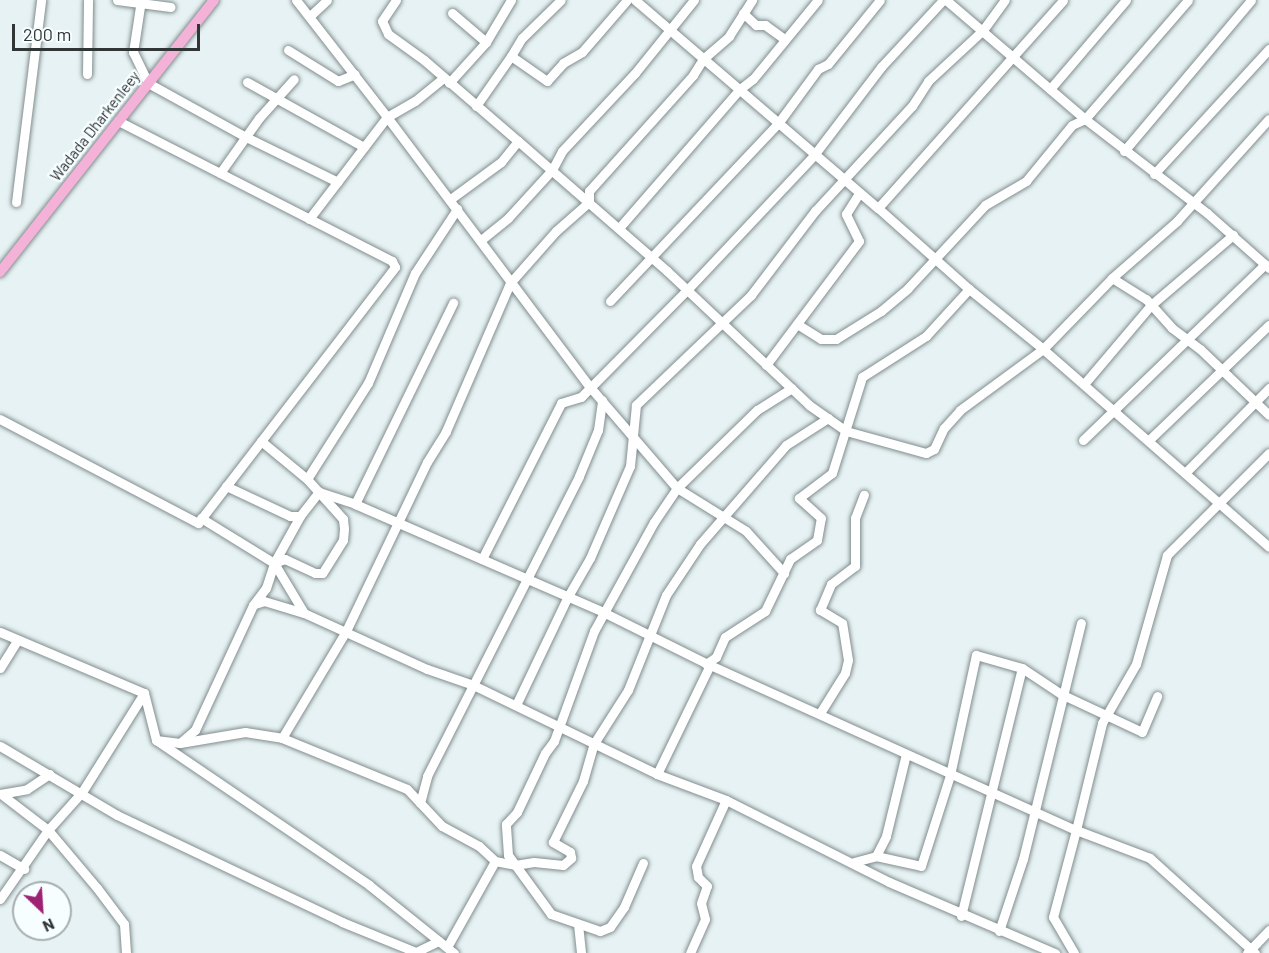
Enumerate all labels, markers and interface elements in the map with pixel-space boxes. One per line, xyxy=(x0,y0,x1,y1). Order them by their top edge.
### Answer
scale bar xyxy=(15,12,202,50)
text: 200 m xyxy=(23,23,71,45)
street label: Wadada Dharkenleey xyxy=(46,67,144,185)
north arrow xyxy=(12,881,72,941)
text: N xyxy=(40,915,58,937)

